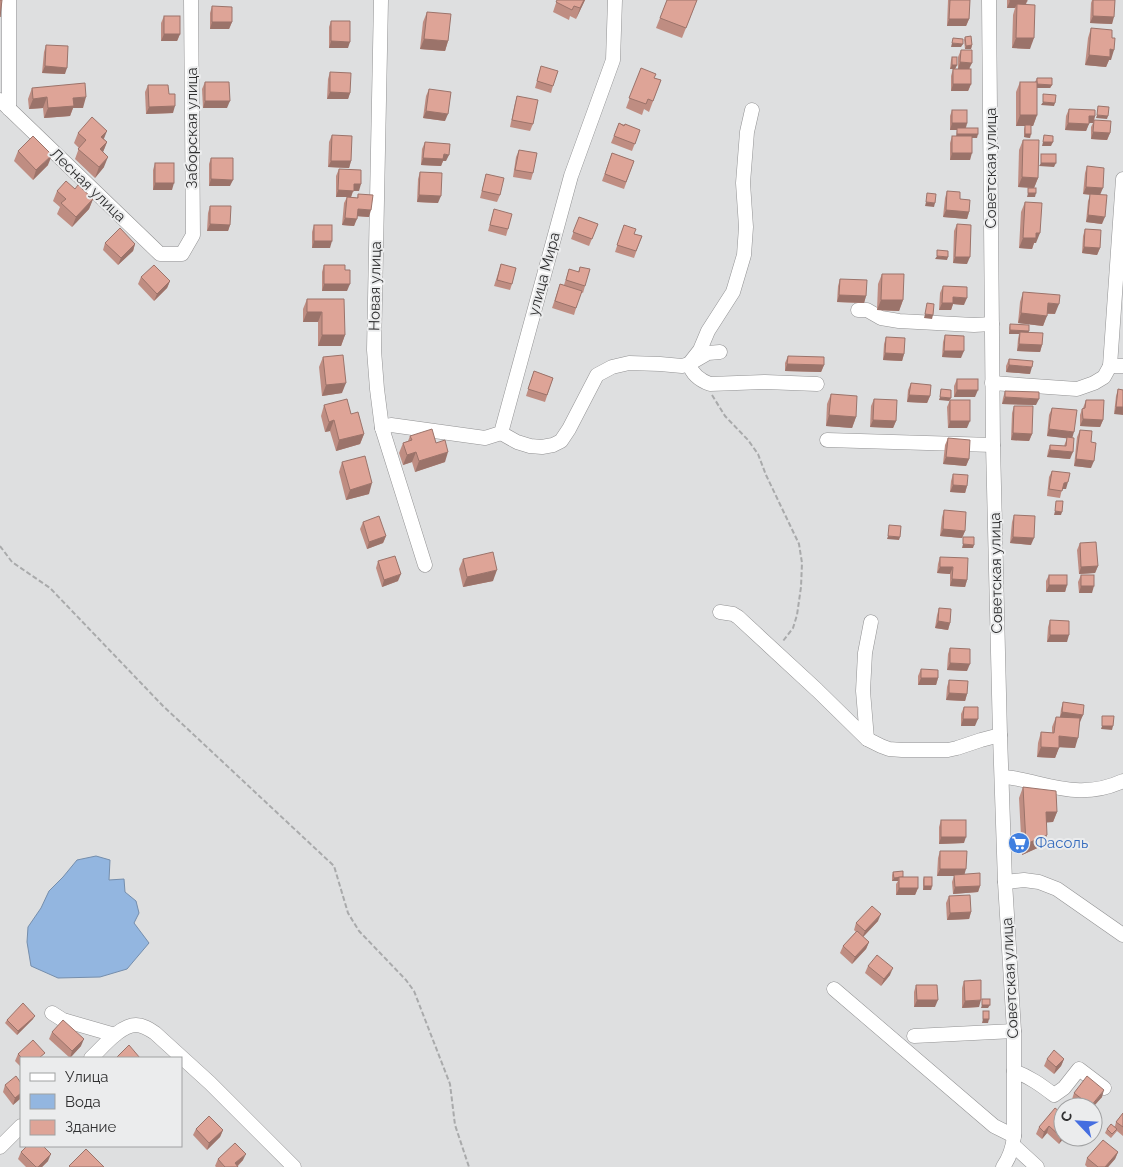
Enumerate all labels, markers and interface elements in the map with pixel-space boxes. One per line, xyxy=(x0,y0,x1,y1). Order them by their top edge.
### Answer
street label: Заборская улица xyxy=(183,67,201,189)
street label: Советская улица xyxy=(982,107,1000,229)
street label: Лесная улица xyxy=(46,144,130,226)
street label: улица Мира xyxy=(524,230,564,318)
street label: Новая улица xyxy=(365,241,385,331)
street label: Советская улица xyxy=(986,512,1006,634)
supermarket icon: Фасоль xyxy=(1007,831,1031,855)
place label: Фасоль xyxy=(1035,834,1088,852)
street label: Советская улица xyxy=(998,917,1022,1039)
legend xyxy=(20,1057,182,1147)
text: Улица xyxy=(65,1068,109,1086)
text: Вода xyxy=(65,1093,101,1111)
north arrow xyxy=(1053,1097,1103,1147)
text: С xyxy=(1057,1108,1076,1124)
text: Здание xyxy=(65,1118,117,1136)

